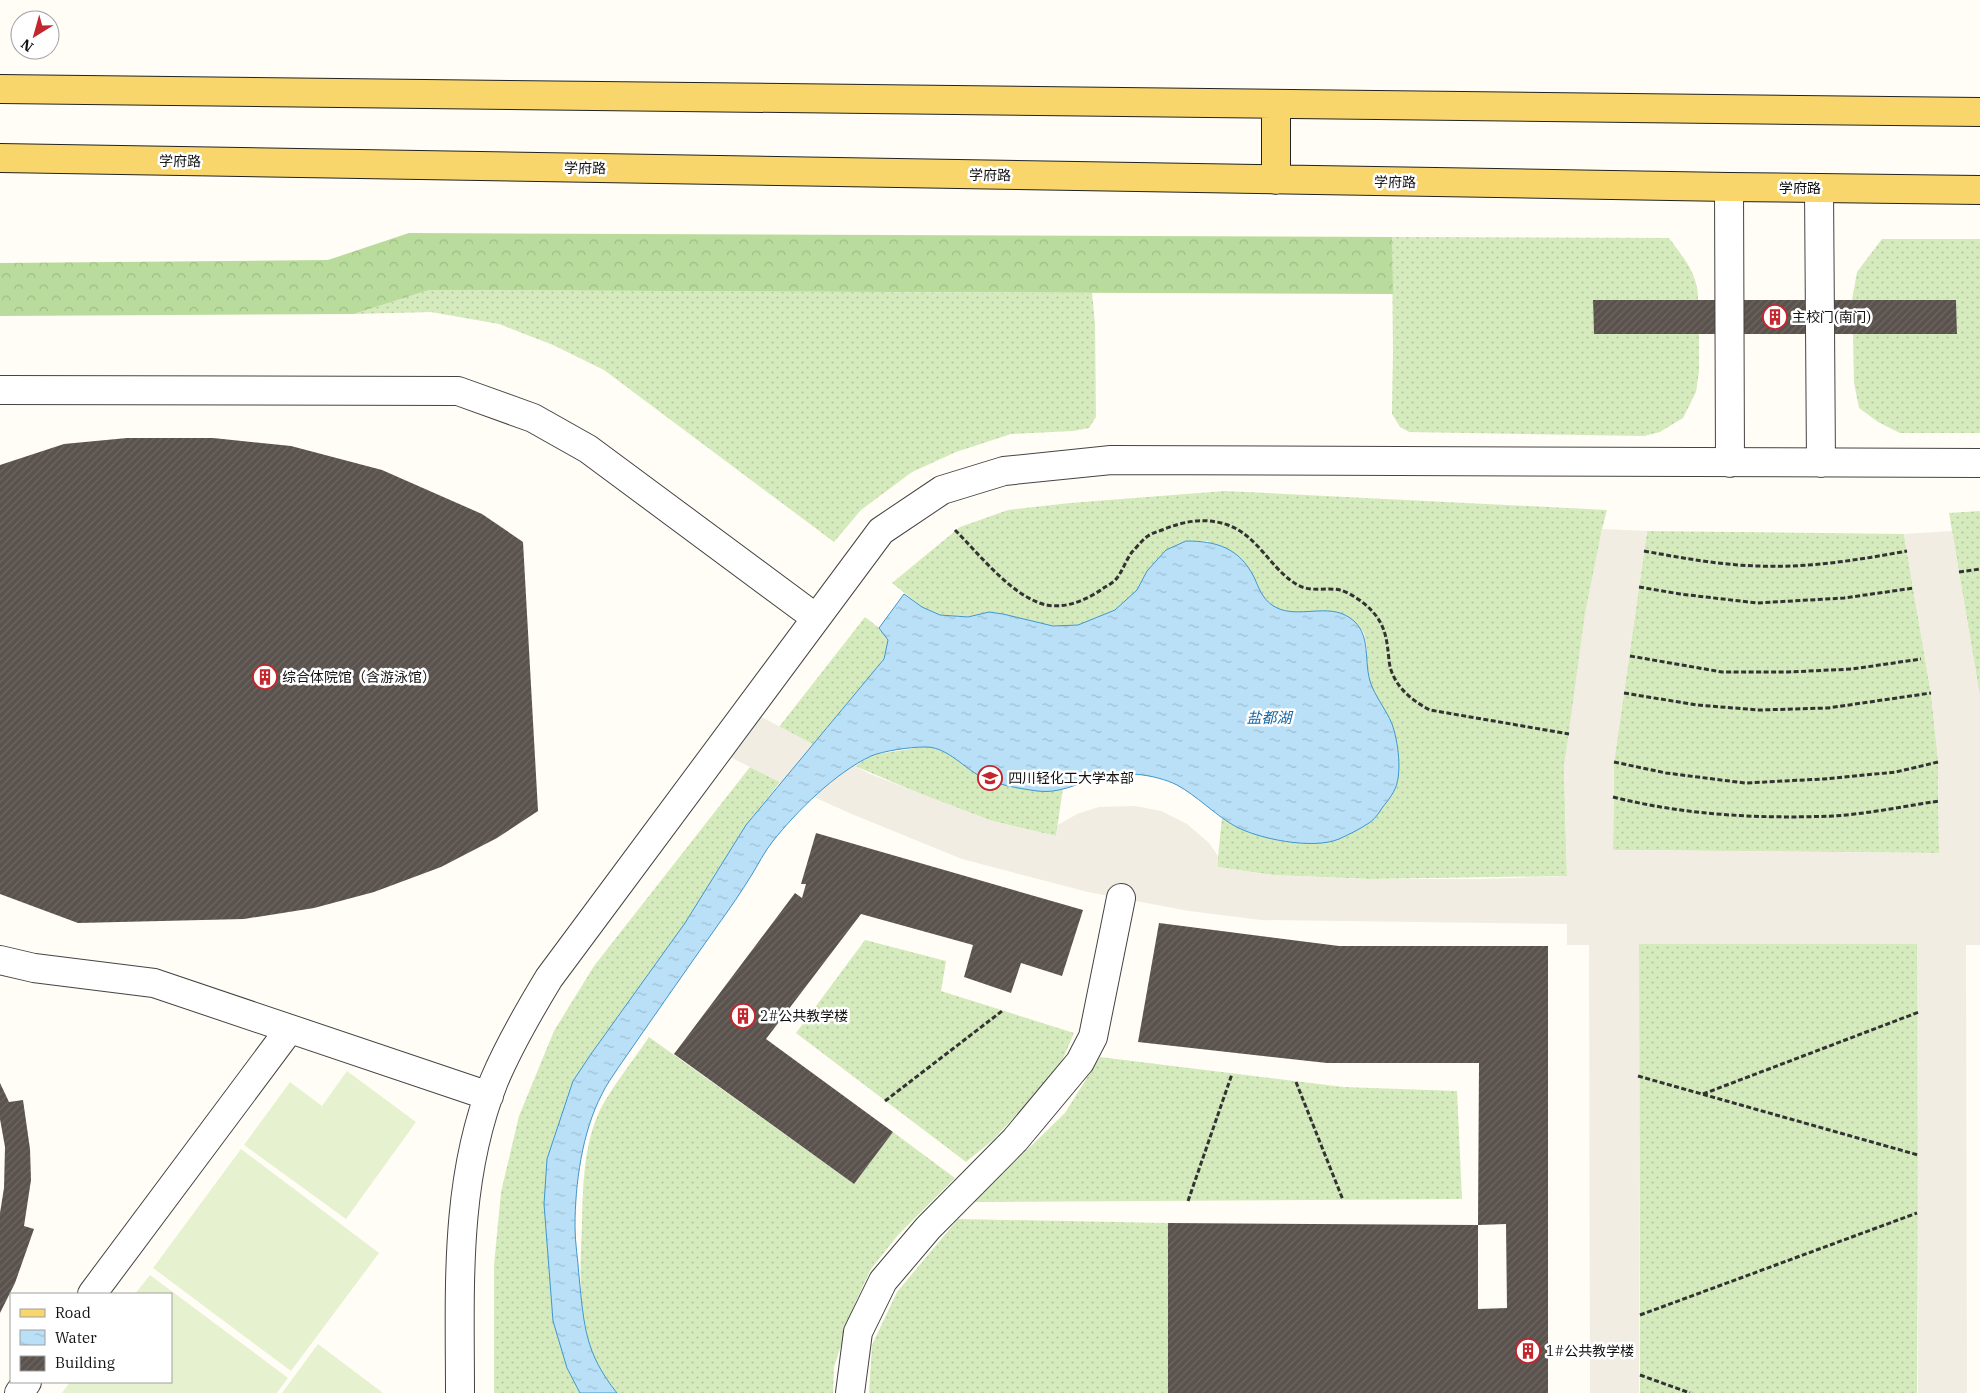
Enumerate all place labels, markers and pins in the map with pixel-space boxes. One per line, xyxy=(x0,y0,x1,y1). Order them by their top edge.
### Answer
building icon: 主校门(南门) xyxy=(1762,304,1788,330)
place label: 主校门(南门) xyxy=(1792,308,1871,326)
building icon: 综合体院馆（含游泳馆） xyxy=(252,664,278,690)
place label: 综合体院馆（含游泳馆） xyxy=(282,668,436,686)
school or university icon: 四川轻化工大学本部 xyxy=(977,765,1003,791)
place label: 四川轻化工大学本部 xyxy=(1008,769,1134,787)
building icon: 2#公共教学楼 xyxy=(730,1003,756,1029)
place label: 2#公共教学楼 xyxy=(760,1007,848,1025)
building icon: 1#公共教学楼 xyxy=(1515,1338,1541,1364)
place label: 1#公共教学楼 xyxy=(1546,1342,1634,1360)

